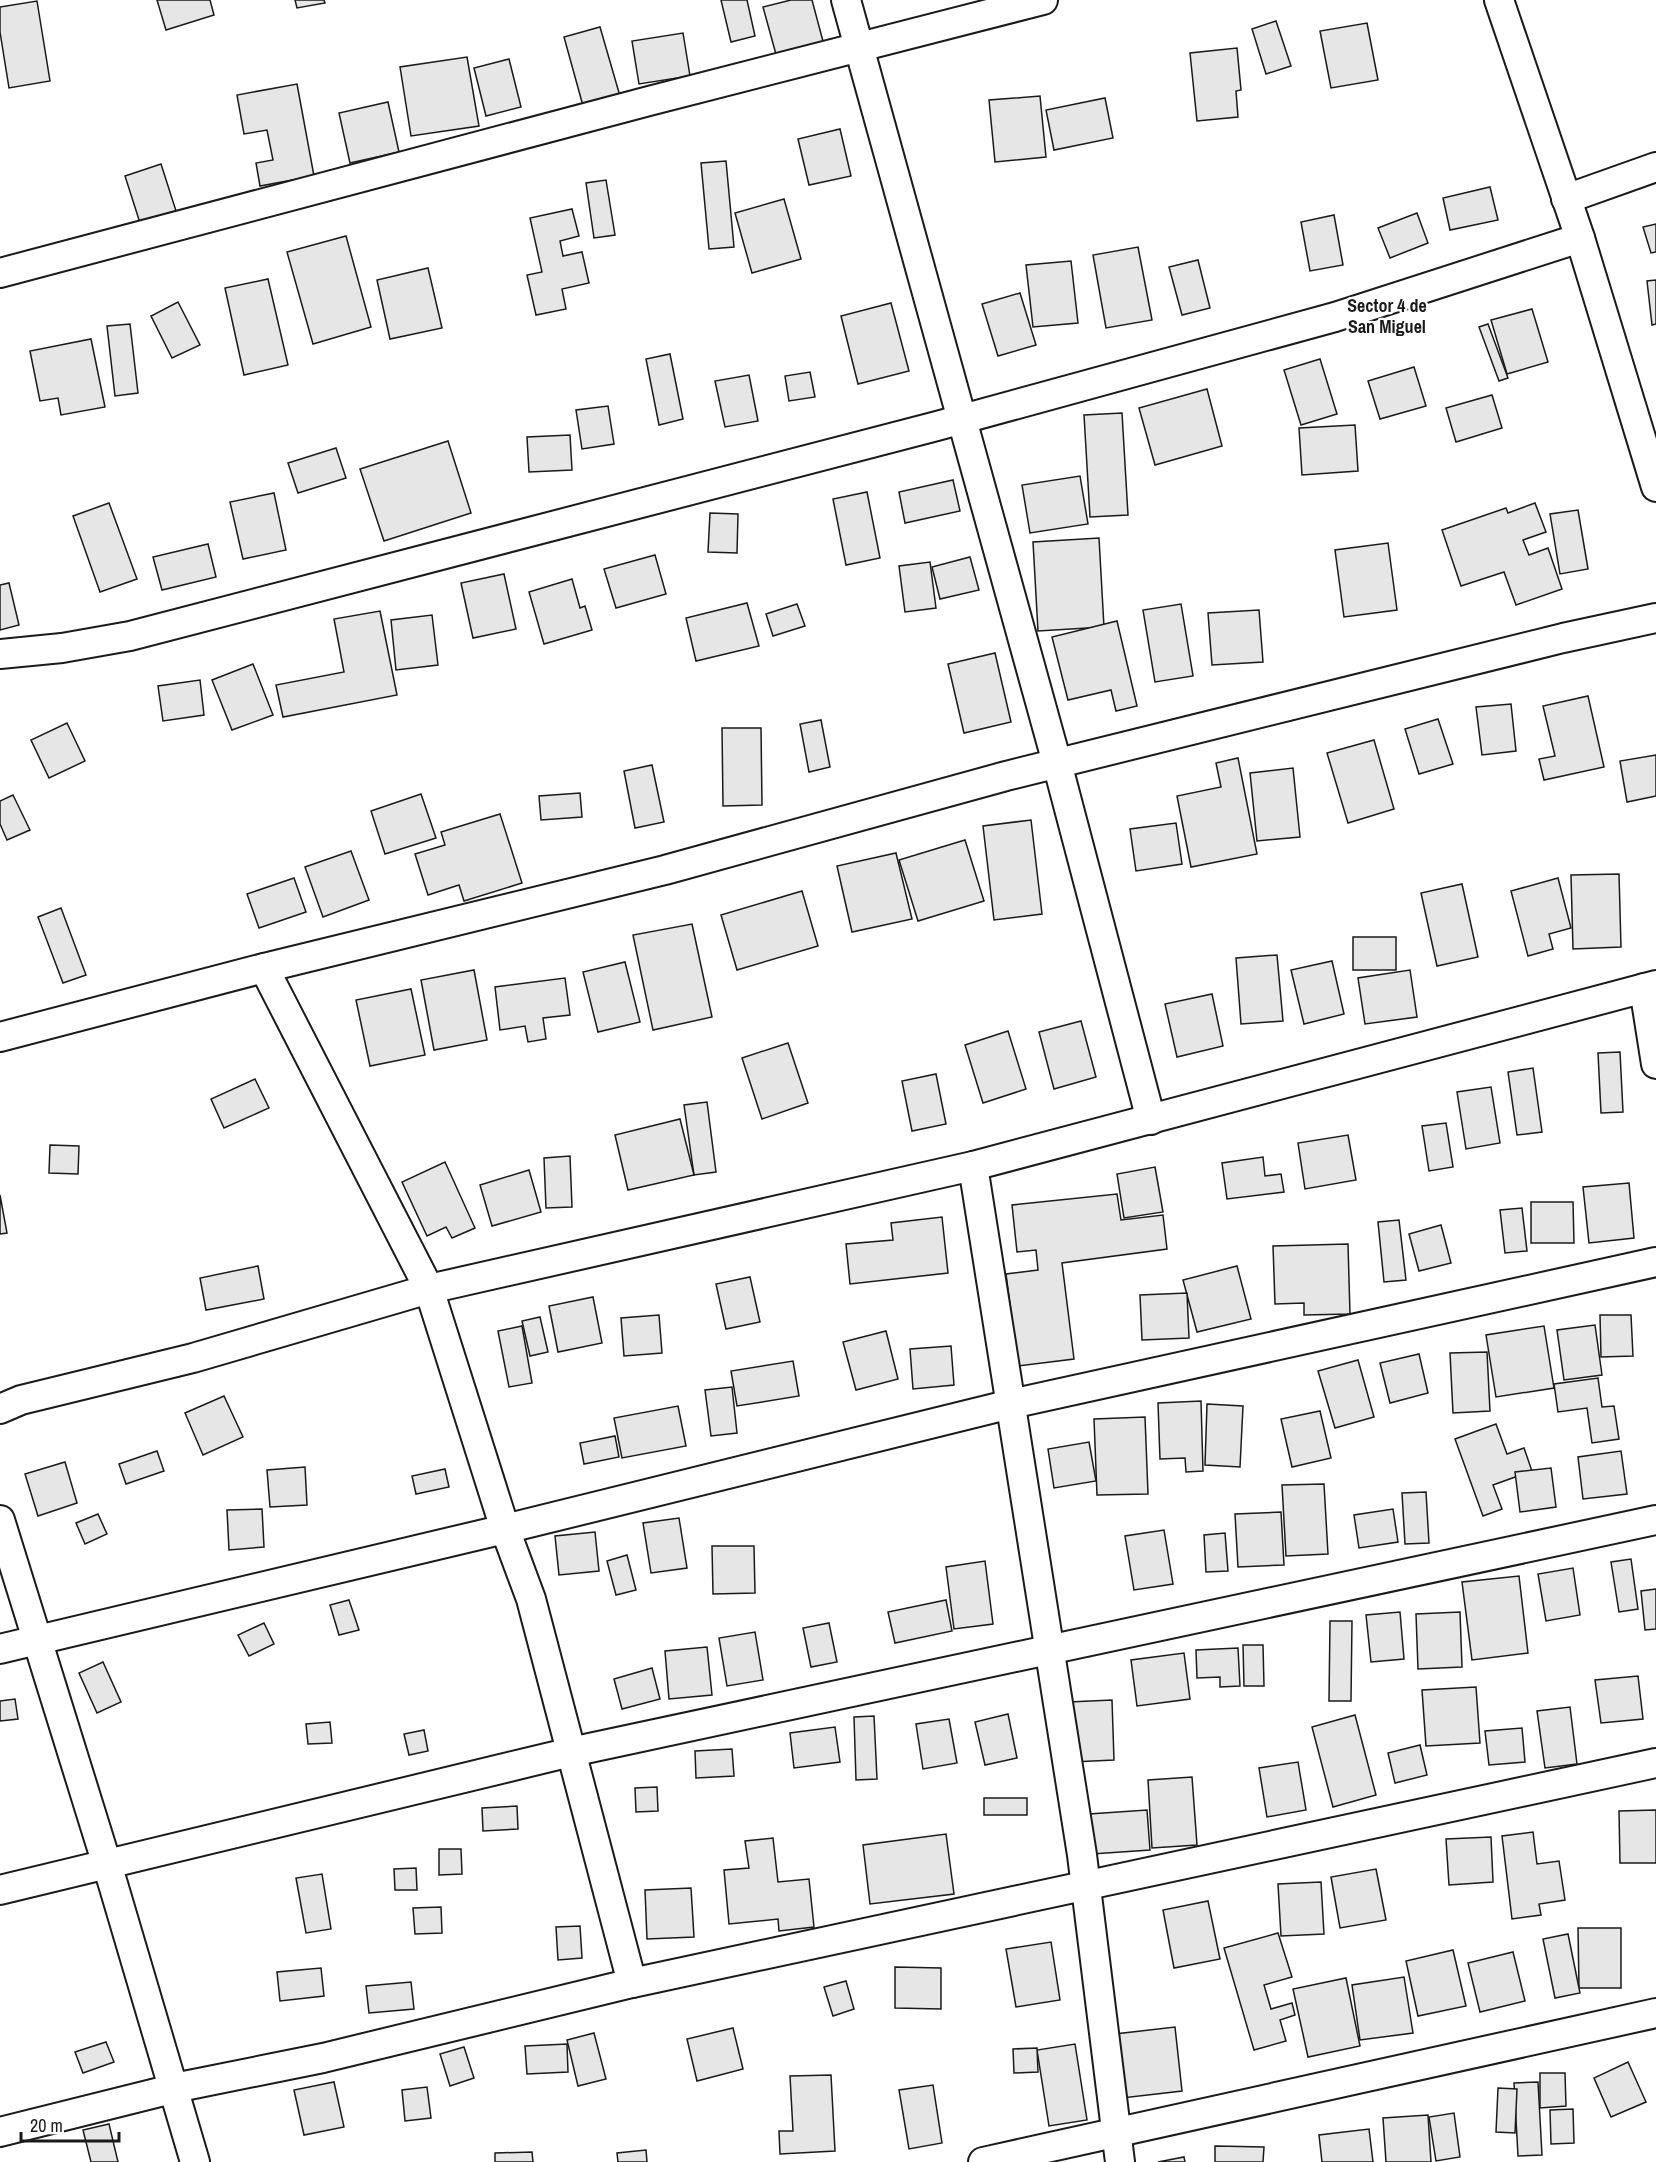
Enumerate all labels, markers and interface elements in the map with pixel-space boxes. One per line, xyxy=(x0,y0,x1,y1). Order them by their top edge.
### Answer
district label: Sector 4 de San Miguel xyxy=(1347,293,1427,339)
scale bar xyxy=(21,2105,118,2143)
text: 20 m xyxy=(30,2113,63,2138)

